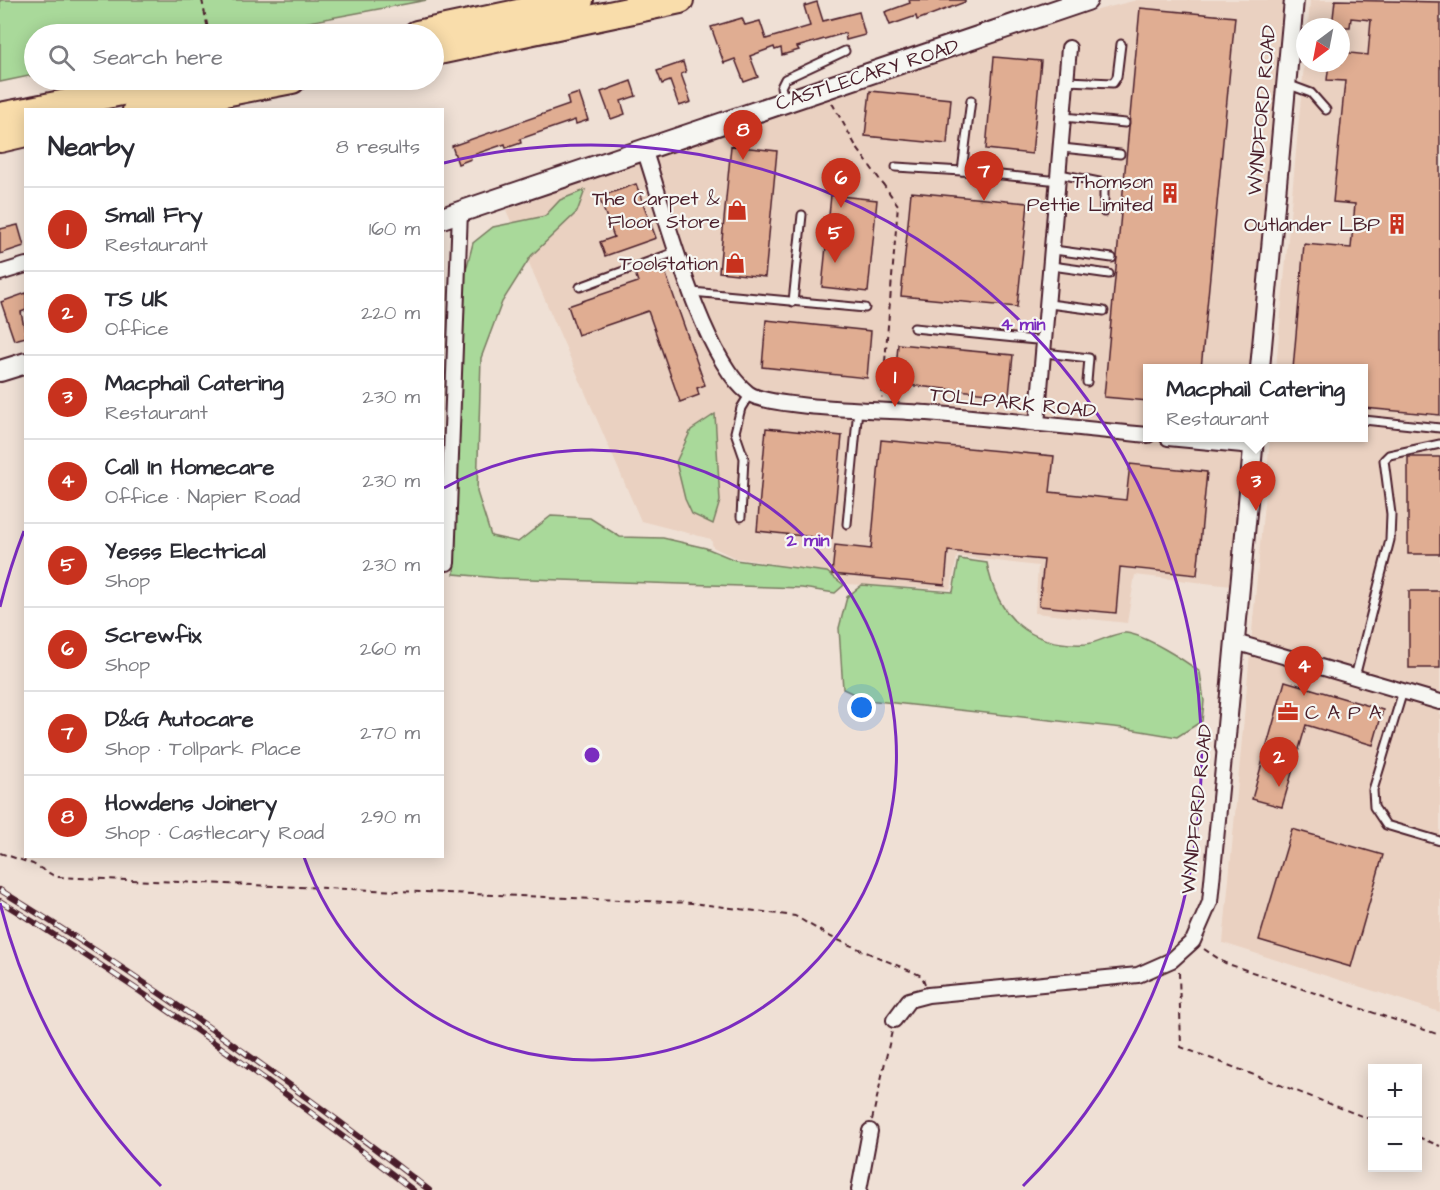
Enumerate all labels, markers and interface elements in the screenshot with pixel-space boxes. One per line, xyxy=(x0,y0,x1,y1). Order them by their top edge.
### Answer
north arrow xyxy=(1296,18,1350,72)
search box xyxy=(24,24,444,90)
street label: WYNDFORD ROAD xyxy=(1241,24,1283,196)
street label: CASTLECARY ROAD xyxy=(772,32,963,118)
icon: search xyxy=(45,41,78,74)
text: Search here xyxy=(93,42,223,73)
pin: 8 xyxy=(724,110,762,160)
text: Nearby xyxy=(48,129,135,165)
text: 8 results xyxy=(336,133,420,161)
pin: 7 xyxy=(964,152,1004,201)
pin: 6 xyxy=(822,158,860,208)
place label: Thomson Pettie Limited xyxy=(1027,168,1153,219)
building icon: Thomson Pettie Limited xyxy=(1158,181,1182,205)
place label: The Carpet & Floor Store xyxy=(592,185,721,236)
shop icon: The Carpet & Floor Store xyxy=(725,198,749,222)
text: Small Fry xyxy=(105,200,203,231)
place label: Outlander LBP xyxy=(1244,211,1380,239)
building icon: Outlander LBP xyxy=(1385,212,1409,236)
pin: 5 xyxy=(816,214,854,263)
text: 1 xyxy=(66,215,69,243)
text: 160 m xyxy=(369,215,420,243)
text: Restaurant xyxy=(105,231,208,259)
place label: Toolstation xyxy=(619,250,718,278)
shop icon: Toolstation xyxy=(723,251,747,275)
text: TS UK xyxy=(105,284,167,315)
text: 2 xyxy=(62,299,73,327)
text: 220 m xyxy=(361,299,420,327)
text: 4 min xyxy=(1000,312,1046,337)
text: Office xyxy=(105,315,169,343)
pin: 1 xyxy=(876,358,914,407)
popup xyxy=(1143,364,1368,442)
text: Macphail Catering xyxy=(105,368,284,399)
text: Macphail Catering xyxy=(1166,374,1345,405)
street label: TOLLPARK ROAD xyxy=(928,380,1097,426)
text: 3 xyxy=(62,383,73,411)
text: 230 m xyxy=(362,383,420,411)
text: Restaurant xyxy=(105,399,208,427)
text: Restaurant xyxy=(1166,405,1269,433)
text: Call In Homecare xyxy=(105,452,275,483)
pin: 3 xyxy=(1236,462,1276,511)
text: 4 xyxy=(61,467,74,495)
text: 230 m xyxy=(362,467,420,495)
text: Office · Napier Road xyxy=(105,483,300,511)
text: 2 min xyxy=(785,528,830,553)
text: Yesss Electrical xyxy=(105,536,266,567)
text: 5 xyxy=(60,551,75,579)
text: 230 m xyxy=(362,551,420,579)
text: Shop xyxy=(105,567,150,595)
text: Screwfix xyxy=(105,620,202,651)
text: 6 xyxy=(61,635,74,663)
text: 260 m xyxy=(360,635,420,663)
pin: 4 xyxy=(1284,646,1324,696)
text: Shop xyxy=(105,651,150,679)
your location xyxy=(847,693,876,722)
place label: C A P A xyxy=(1305,699,1382,727)
office icon: C A P A xyxy=(1276,700,1300,724)
text: D&G Autocare xyxy=(105,704,254,735)
text: 7 xyxy=(61,719,74,747)
text: 270 m xyxy=(360,719,420,747)
street label: WYNDFORD ROAD xyxy=(1174,723,1220,896)
text: Shop · Tollpark Place xyxy=(105,735,301,763)
pin: 2 xyxy=(1260,738,1298,787)
centre of rings xyxy=(582,745,602,765)
text: Howdens Joinery xyxy=(105,788,277,819)
text: 8 xyxy=(61,803,74,831)
text: 290 m xyxy=(361,803,420,831)
text: Shop · Castlecary Road xyxy=(105,819,324,847)
map controls xyxy=(1368,1064,1422,1172)
button: + xyxy=(1368,1064,1422,1118)
button: − xyxy=(1368,1118,1422,1172)

